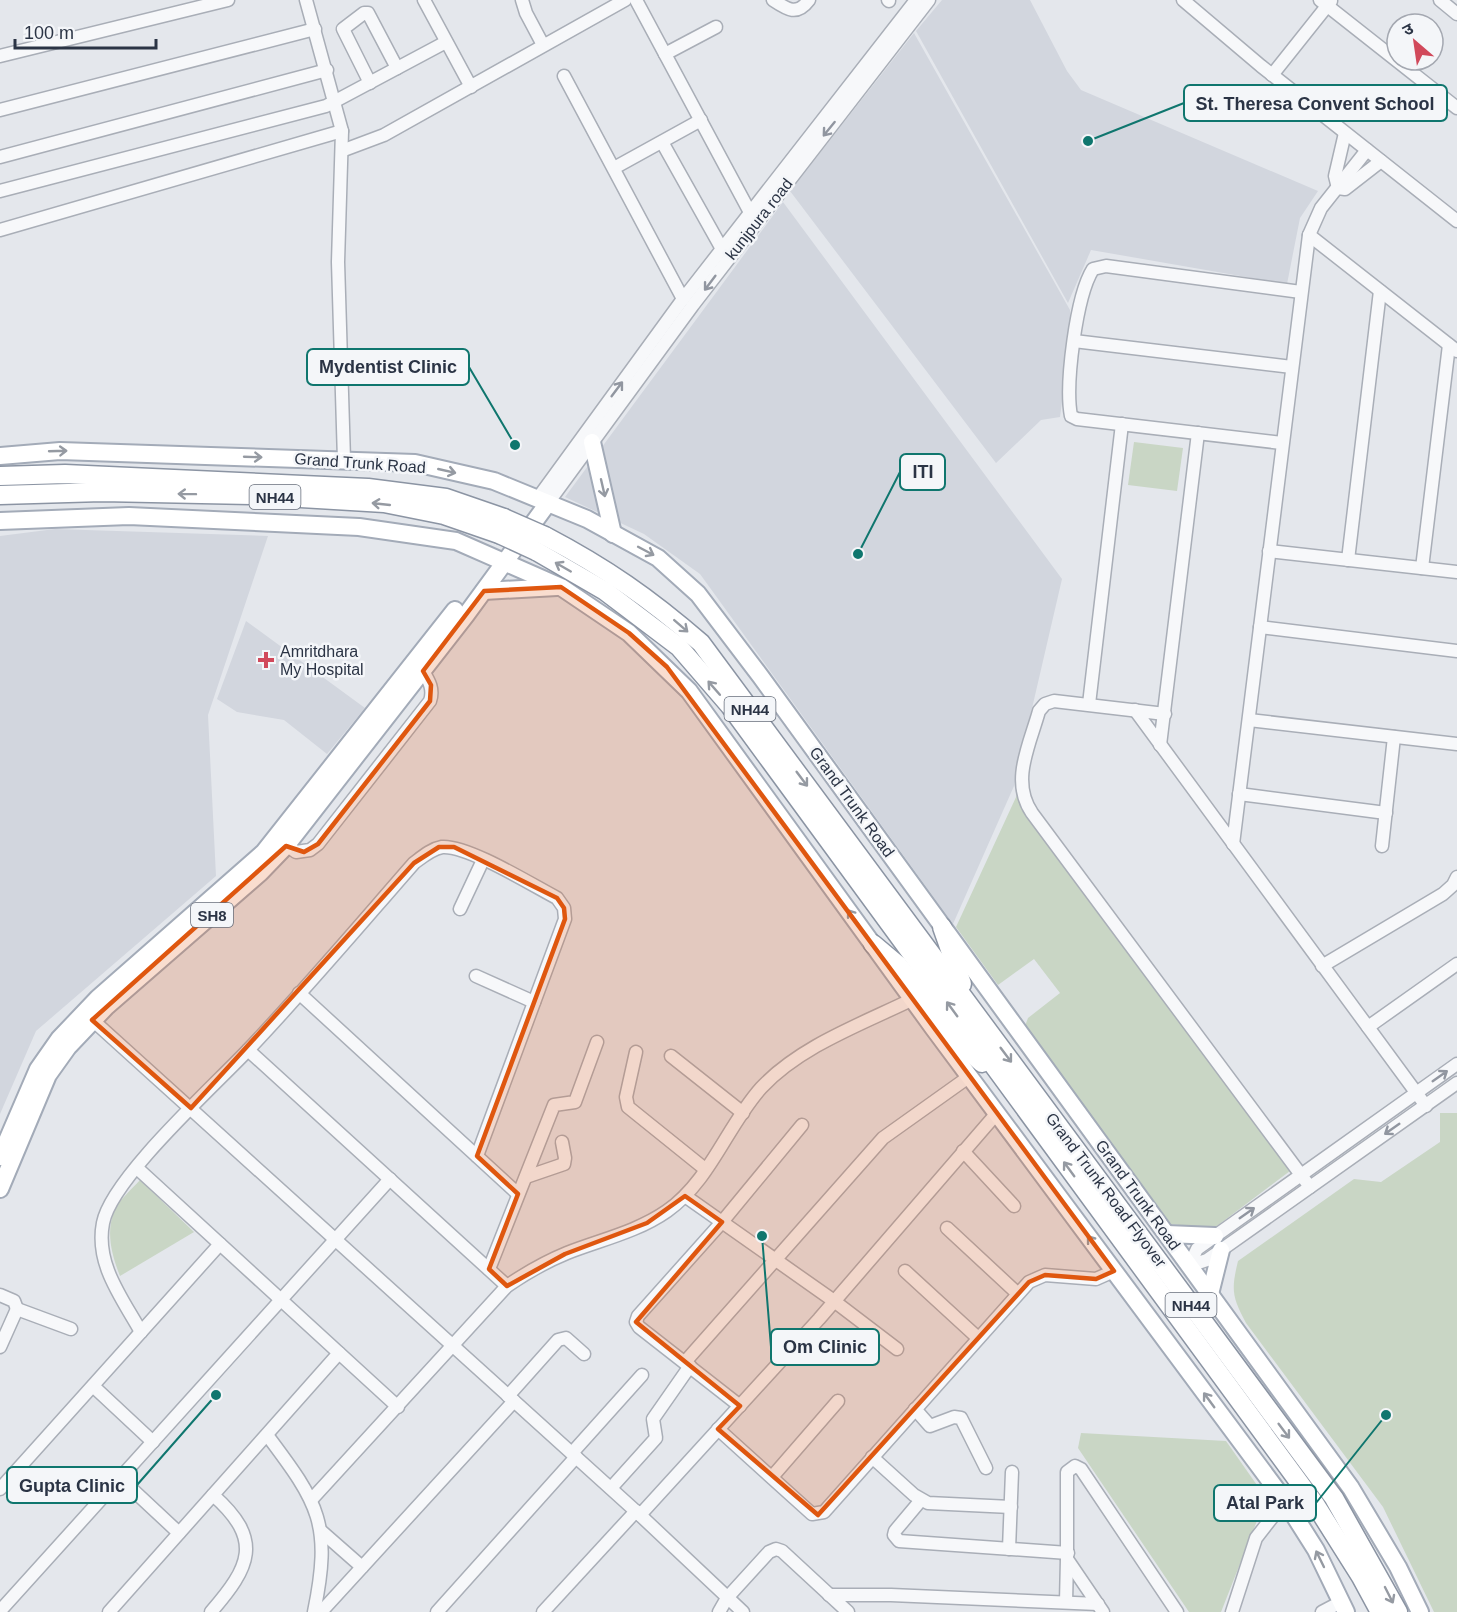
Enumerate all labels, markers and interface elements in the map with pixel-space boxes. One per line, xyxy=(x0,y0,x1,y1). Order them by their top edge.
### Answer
scale bar xyxy=(15,12,156,50)
north arrow xyxy=(1385,12,1445,72)
text: उ xyxy=(1400,19,1417,39)
text: 100 m xyxy=(24,23,74,43)
callout: St. Theresa Convent School xyxy=(1184,85,1447,121)
text: St. Theresa Convent School xyxy=(1195,94,1435,114)
one-way arrow xyxy=(823,121,836,137)
street label: kunjpura road xyxy=(722,175,796,263)
one-way arrow xyxy=(703,275,716,291)
callout: Mydentist Clinic xyxy=(307,349,469,385)
text: Mydentist Clinic xyxy=(319,357,457,377)
one-way arrow xyxy=(611,381,623,397)
one-way arrow xyxy=(48,446,68,457)
street label: Grand Trunk Road xyxy=(294,450,426,476)
one-way arrow xyxy=(243,451,263,462)
callout: ITI xyxy=(900,454,945,490)
text: ITI xyxy=(913,462,934,482)
one-way arrow xyxy=(438,465,457,477)
one-way arrow xyxy=(597,478,609,497)
road number: NH44 xyxy=(250,485,300,509)
one-way arrow xyxy=(177,488,197,499)
one-way arrow xyxy=(372,498,392,509)
one-way arrow xyxy=(637,546,655,557)
one-way arrow xyxy=(555,560,572,572)
one-way arrow xyxy=(673,619,688,633)
place label: Amritdhara My Hospital xyxy=(280,643,364,678)
marker: Amritdhara My Hospital xyxy=(257,651,275,669)
one-way arrow xyxy=(707,681,721,696)
road number: NH44 xyxy=(724,697,776,721)
street label: Grand Trunk Road xyxy=(806,744,898,860)
one-way arrow xyxy=(795,770,808,786)
road number: SH8 xyxy=(191,903,233,927)
one-way arrow xyxy=(847,909,859,925)
one-way arrow xyxy=(946,1001,959,1017)
one-way arrow xyxy=(1000,1046,1012,1062)
one-way arrow xyxy=(1432,1070,1448,1082)
street label: Grand Trunk Road Flyover xyxy=(1042,1109,1170,1271)
one-way arrow xyxy=(1385,1123,1401,1135)
street label: Grand Trunk Road xyxy=(1091,1136,1185,1254)
one-way arrow xyxy=(1063,1161,1075,1177)
one-way arrow xyxy=(1238,1207,1254,1219)
one-way arrow xyxy=(1087,1235,1099,1251)
road number: NH44 xyxy=(1166,1293,1216,1317)
callout: Om Clinic xyxy=(771,1329,879,1365)
text: Om Clinic xyxy=(783,1337,867,1357)
one-way arrow xyxy=(1203,1392,1215,1408)
one-way arrow xyxy=(1278,1423,1291,1439)
callout: Gupta Clinic xyxy=(7,1467,137,1503)
text: Gupta Clinic xyxy=(19,1476,125,1496)
callout: Atal Park xyxy=(1214,1485,1316,1521)
text: Atal Park xyxy=(1226,1493,1305,1513)
one-way arrow xyxy=(1314,1551,1326,1569)
one-way arrow xyxy=(1384,1586,1395,1604)

